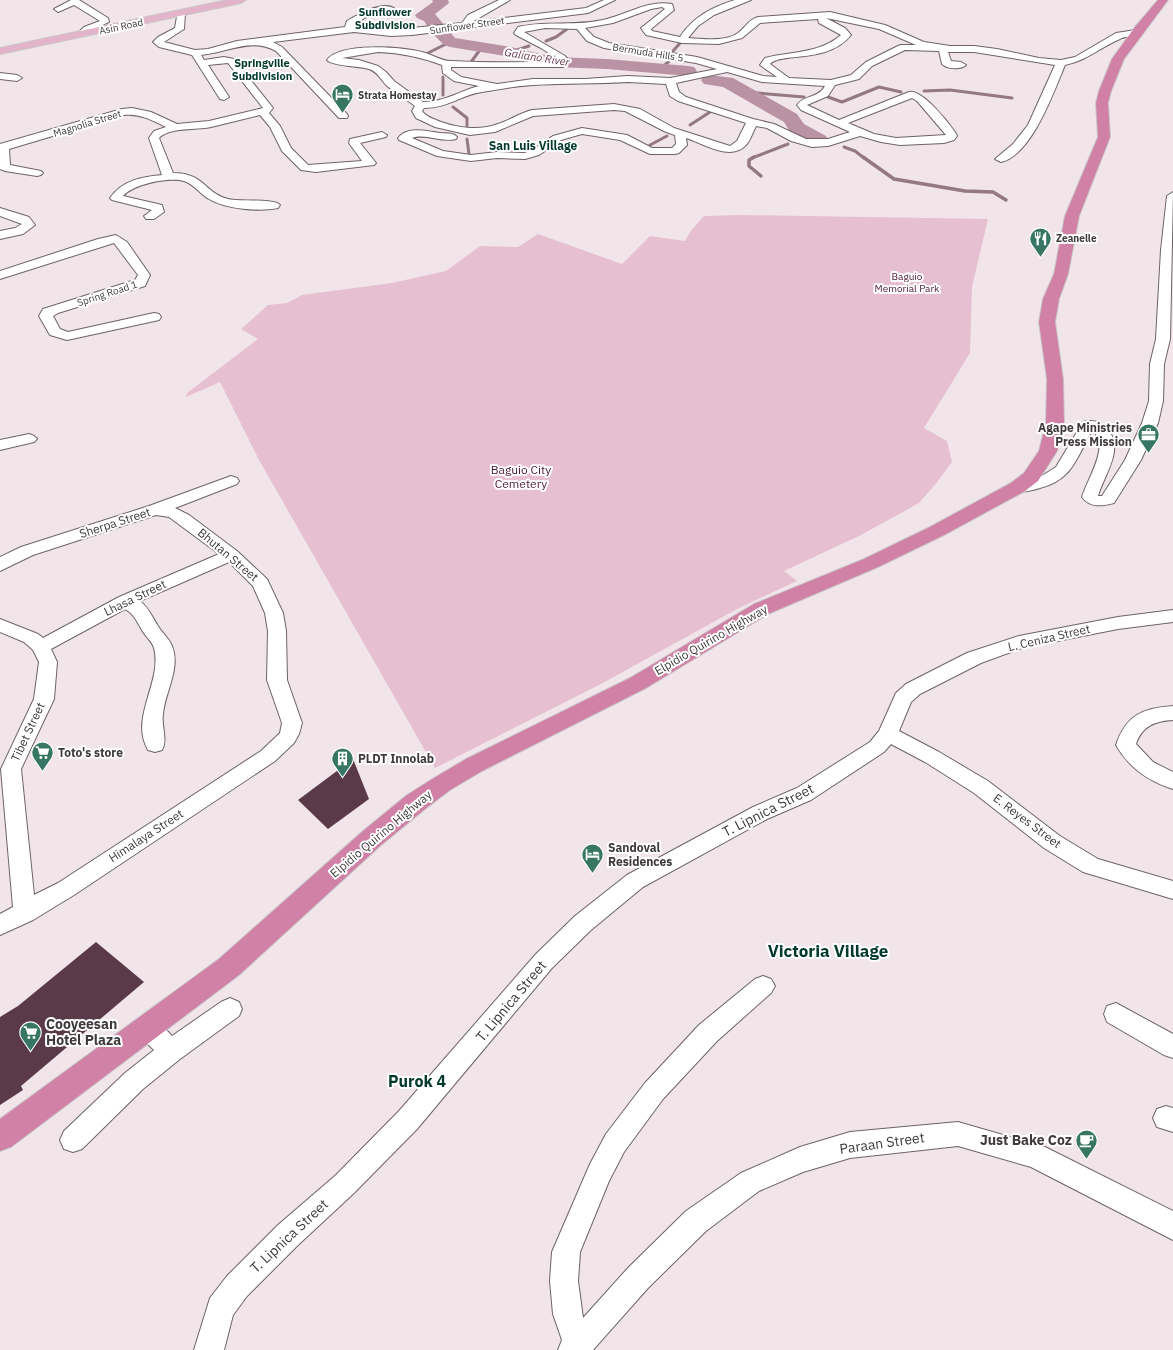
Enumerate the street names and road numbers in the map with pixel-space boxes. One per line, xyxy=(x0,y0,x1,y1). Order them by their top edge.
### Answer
street label: Sunflower Street xyxy=(429,14,506,37)
street label: Asin Road xyxy=(98,15,144,38)
street label: Bermuda Hills 5 xyxy=(611,40,684,65)
street label: Magnolia Street xyxy=(52,107,123,140)
street label: Spring Road 1 xyxy=(75,278,139,309)
street label: Sherpa Street xyxy=(77,504,152,541)
street label: Bhutan Street xyxy=(195,525,262,584)
street label: Lhasa Street xyxy=(101,576,168,619)
street label: Elpidio Quirino Highway xyxy=(652,601,770,678)
street label: L. Ceniza Street xyxy=(1006,621,1091,654)
street label: Tibet Street xyxy=(7,700,48,764)
street label: T. Lipnica Street xyxy=(719,779,817,841)
street label: Elpidio Quirino Highway xyxy=(327,787,434,880)
street label: E. Reyes Street xyxy=(990,790,1064,851)
street label: Himalaya Street xyxy=(106,806,186,865)
street label: T. Lipnica Street xyxy=(472,957,550,1045)
street label: Paraan Street xyxy=(838,1128,926,1158)
street label: T. Lipnica Street xyxy=(246,1195,332,1277)

